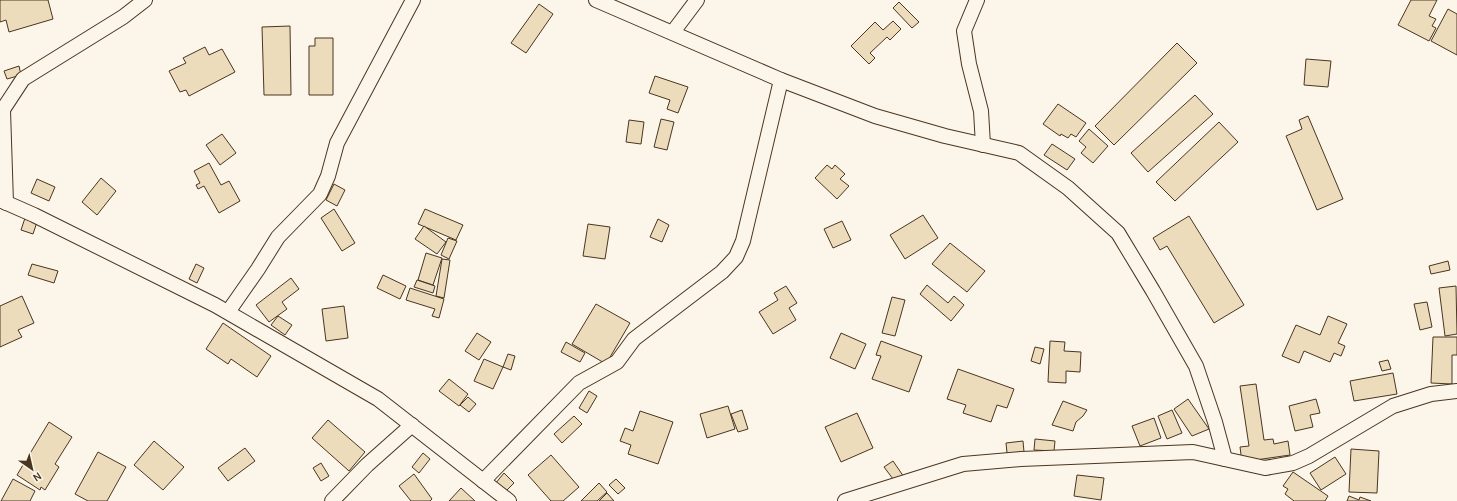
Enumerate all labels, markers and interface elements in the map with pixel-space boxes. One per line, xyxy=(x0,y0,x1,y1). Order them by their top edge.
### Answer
north arrow xyxy=(12,449,52,489)
text: N xyxy=(30,469,44,484)

